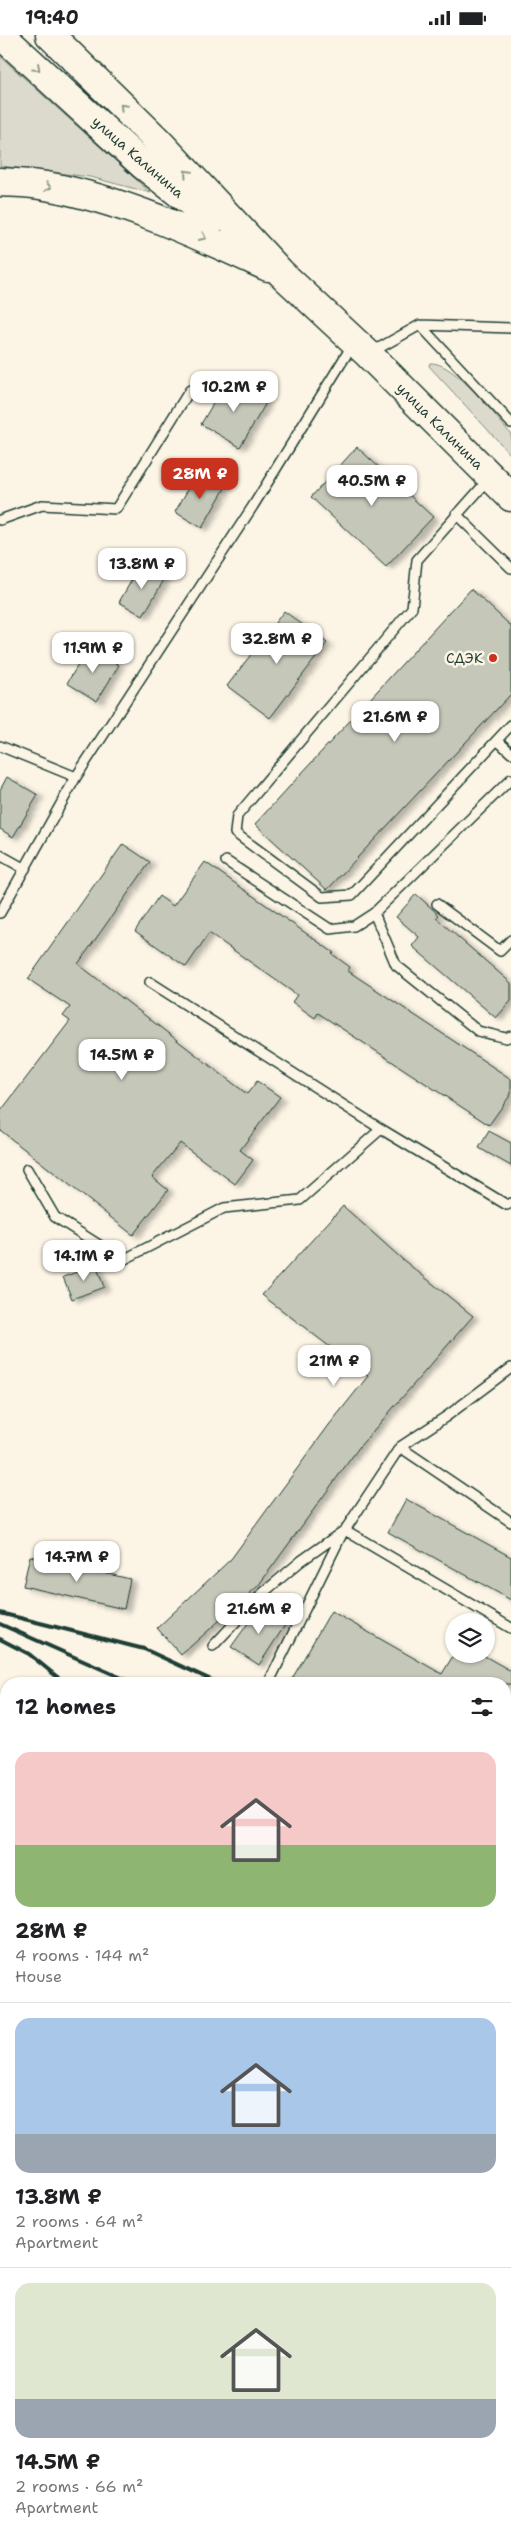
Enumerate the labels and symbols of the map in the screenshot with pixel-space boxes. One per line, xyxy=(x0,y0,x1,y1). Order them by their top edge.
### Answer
one-way arrow xyxy=(31,62,40,71)
one-way arrow xyxy=(120,104,129,113)
street label: улица Калинина xyxy=(88,112,188,202)
one-way arrow xyxy=(184,170,193,179)
one-way arrow xyxy=(44,181,53,191)
one-way arrow xyxy=(198,230,207,241)
pin: 10.2M ₽ xyxy=(188,371,280,413)
street label: улица Калинина xyxy=(393,379,487,473)
pin: 28M ₽ xyxy=(165,457,235,500)
pin: 40.5M ₽ xyxy=(326,465,418,507)
pin: 13.8M ₽ xyxy=(96,547,188,590)
pin: 32.8M ₽ xyxy=(231,623,323,665)
pin: 11.9M ₽ xyxy=(47,631,139,674)
place label: СДЭК xyxy=(446,649,483,667)
marker: СДЭК xyxy=(487,652,499,664)
pin: 21.6M ₽ xyxy=(349,701,441,743)
pin: 14.5M ₽ xyxy=(76,1039,168,1081)
pin: 14.1M ₽ xyxy=(38,1239,130,1282)
pin: 21M ₽ xyxy=(299,1345,369,1387)
pin: 14.7M ₽ xyxy=(31,1541,123,1583)
pin: 21.6M ₽ xyxy=(213,1593,305,1635)

